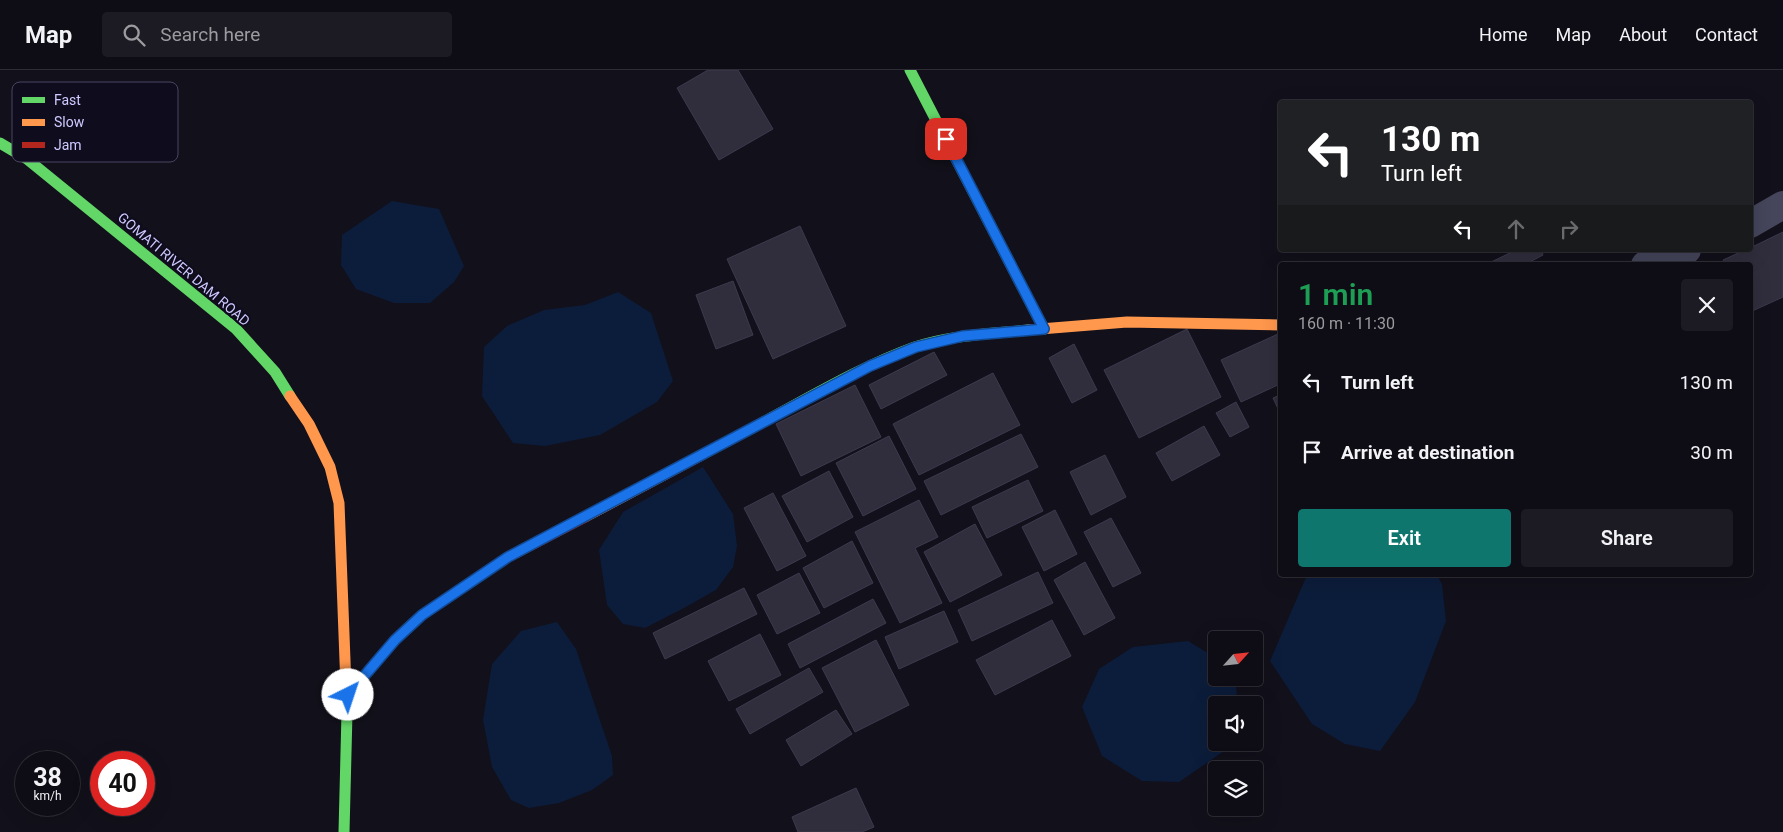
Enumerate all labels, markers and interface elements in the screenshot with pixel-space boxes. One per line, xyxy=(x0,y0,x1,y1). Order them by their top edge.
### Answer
search box xyxy=(102,12,452,57)
text: Map xyxy=(25,21,72,49)
icon: search xyxy=(120,21,148,49)
text: Search here xyxy=(160,23,260,46)
text: Home xyxy=(1479,24,1528,45)
text: Map xyxy=(1556,24,1591,45)
text: About xyxy=(1619,24,1667,45)
text: Contact xyxy=(1695,24,1758,45)
legend xyxy=(12,82,178,162)
text: Fast xyxy=(54,92,81,108)
text: Slow xyxy=(54,114,85,130)
pin xyxy=(925,118,967,160)
text: 130 m xyxy=(1381,119,1480,160)
icon: left xyxy=(1298,120,1363,185)
icon: arrive xyxy=(932,125,960,153)
text: Jam xyxy=(54,137,82,153)
text: Turn left xyxy=(1381,161,1462,186)
street label: GOMATI RIVER DAM ROAD xyxy=(115,209,253,329)
icon: left xyxy=(1449,215,1477,243)
icon: ahead xyxy=(1502,215,1530,243)
icon: right xyxy=(1555,215,1583,243)
text: 1 min xyxy=(1298,277,1373,312)
button: close xyxy=(1681,279,1733,331)
text: 160 m · 11:30 xyxy=(1298,314,1395,333)
icon: left xyxy=(1298,368,1326,396)
text: Turn left xyxy=(1341,371,1414,394)
text: 130 m xyxy=(1680,371,1733,394)
icon: arrive xyxy=(1298,438,1326,466)
text: Arrive at destination xyxy=(1341,441,1514,464)
text: 30 m xyxy=(1690,441,1733,464)
button: Exit xyxy=(1298,509,1511,567)
button: Share xyxy=(1521,509,1733,567)
north arrow xyxy=(1208,631,1262,686)
map controls xyxy=(1208,631,1263,816)
position arrow xyxy=(321,668,373,720)
button: sound xyxy=(1208,696,1263,751)
speed limit sign: 40 xyxy=(90,751,155,816)
button: layers xyxy=(1208,761,1263,816)
text: 38 xyxy=(33,763,62,792)
text: km/h xyxy=(33,789,62,803)

